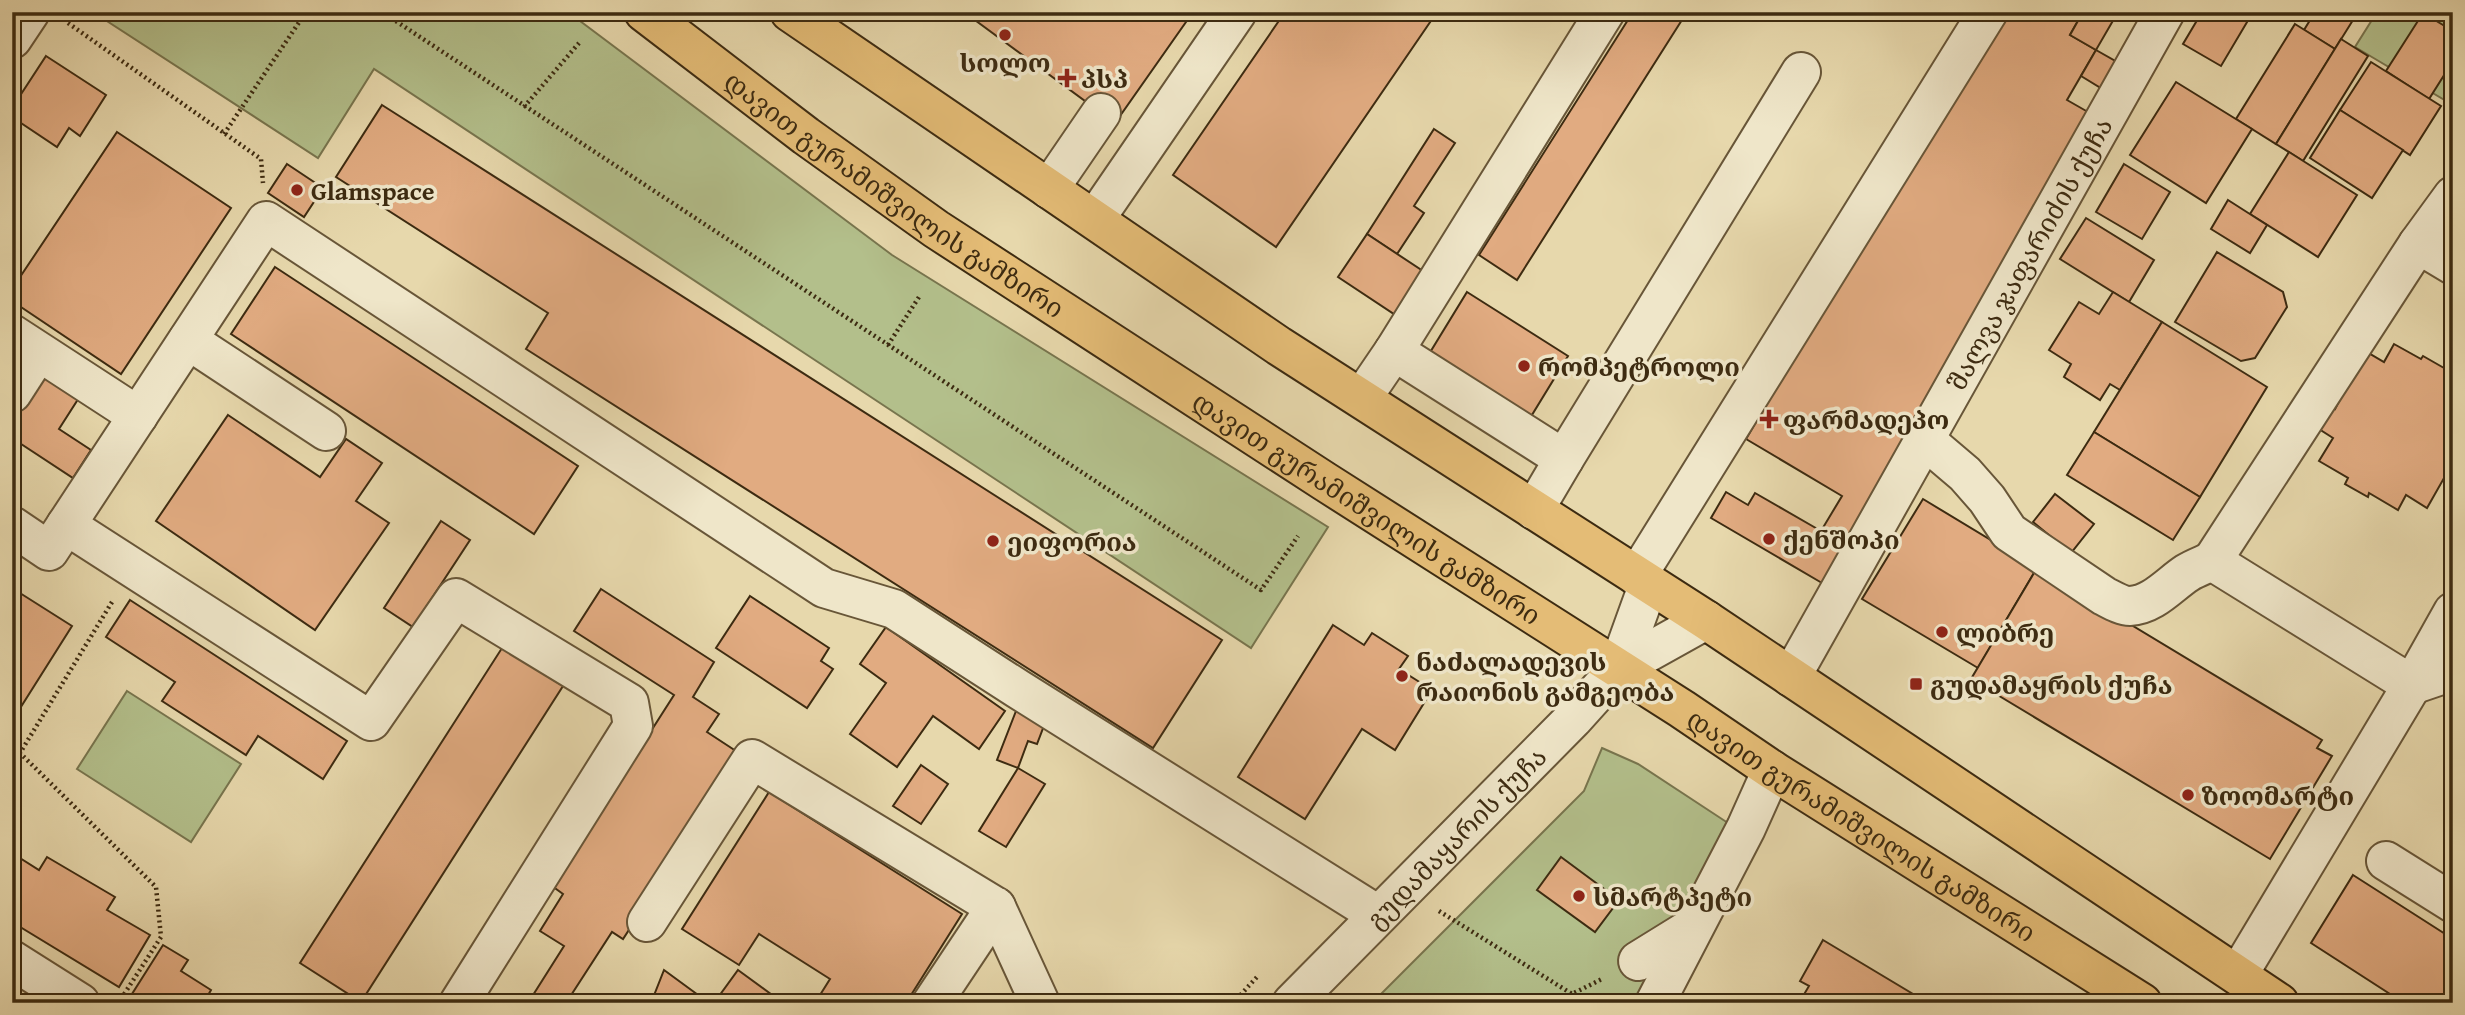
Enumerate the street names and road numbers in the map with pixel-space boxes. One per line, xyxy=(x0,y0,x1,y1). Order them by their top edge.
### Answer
street label: დავით გურამიშვილის გამზირი xyxy=(717,61,1072,327)
street label: შალვა ჯაფარიძის ქუჩა xyxy=(1937,110,2122,397)
street label: დავით გურამიშვილის გამზირი xyxy=(1185,381,1549,634)
street label: დავით გურამიშვილის გამზირი xyxy=(1680,699,2044,951)
street label: გუდამაყარის ქუჩა xyxy=(1357,737,1555,937)

